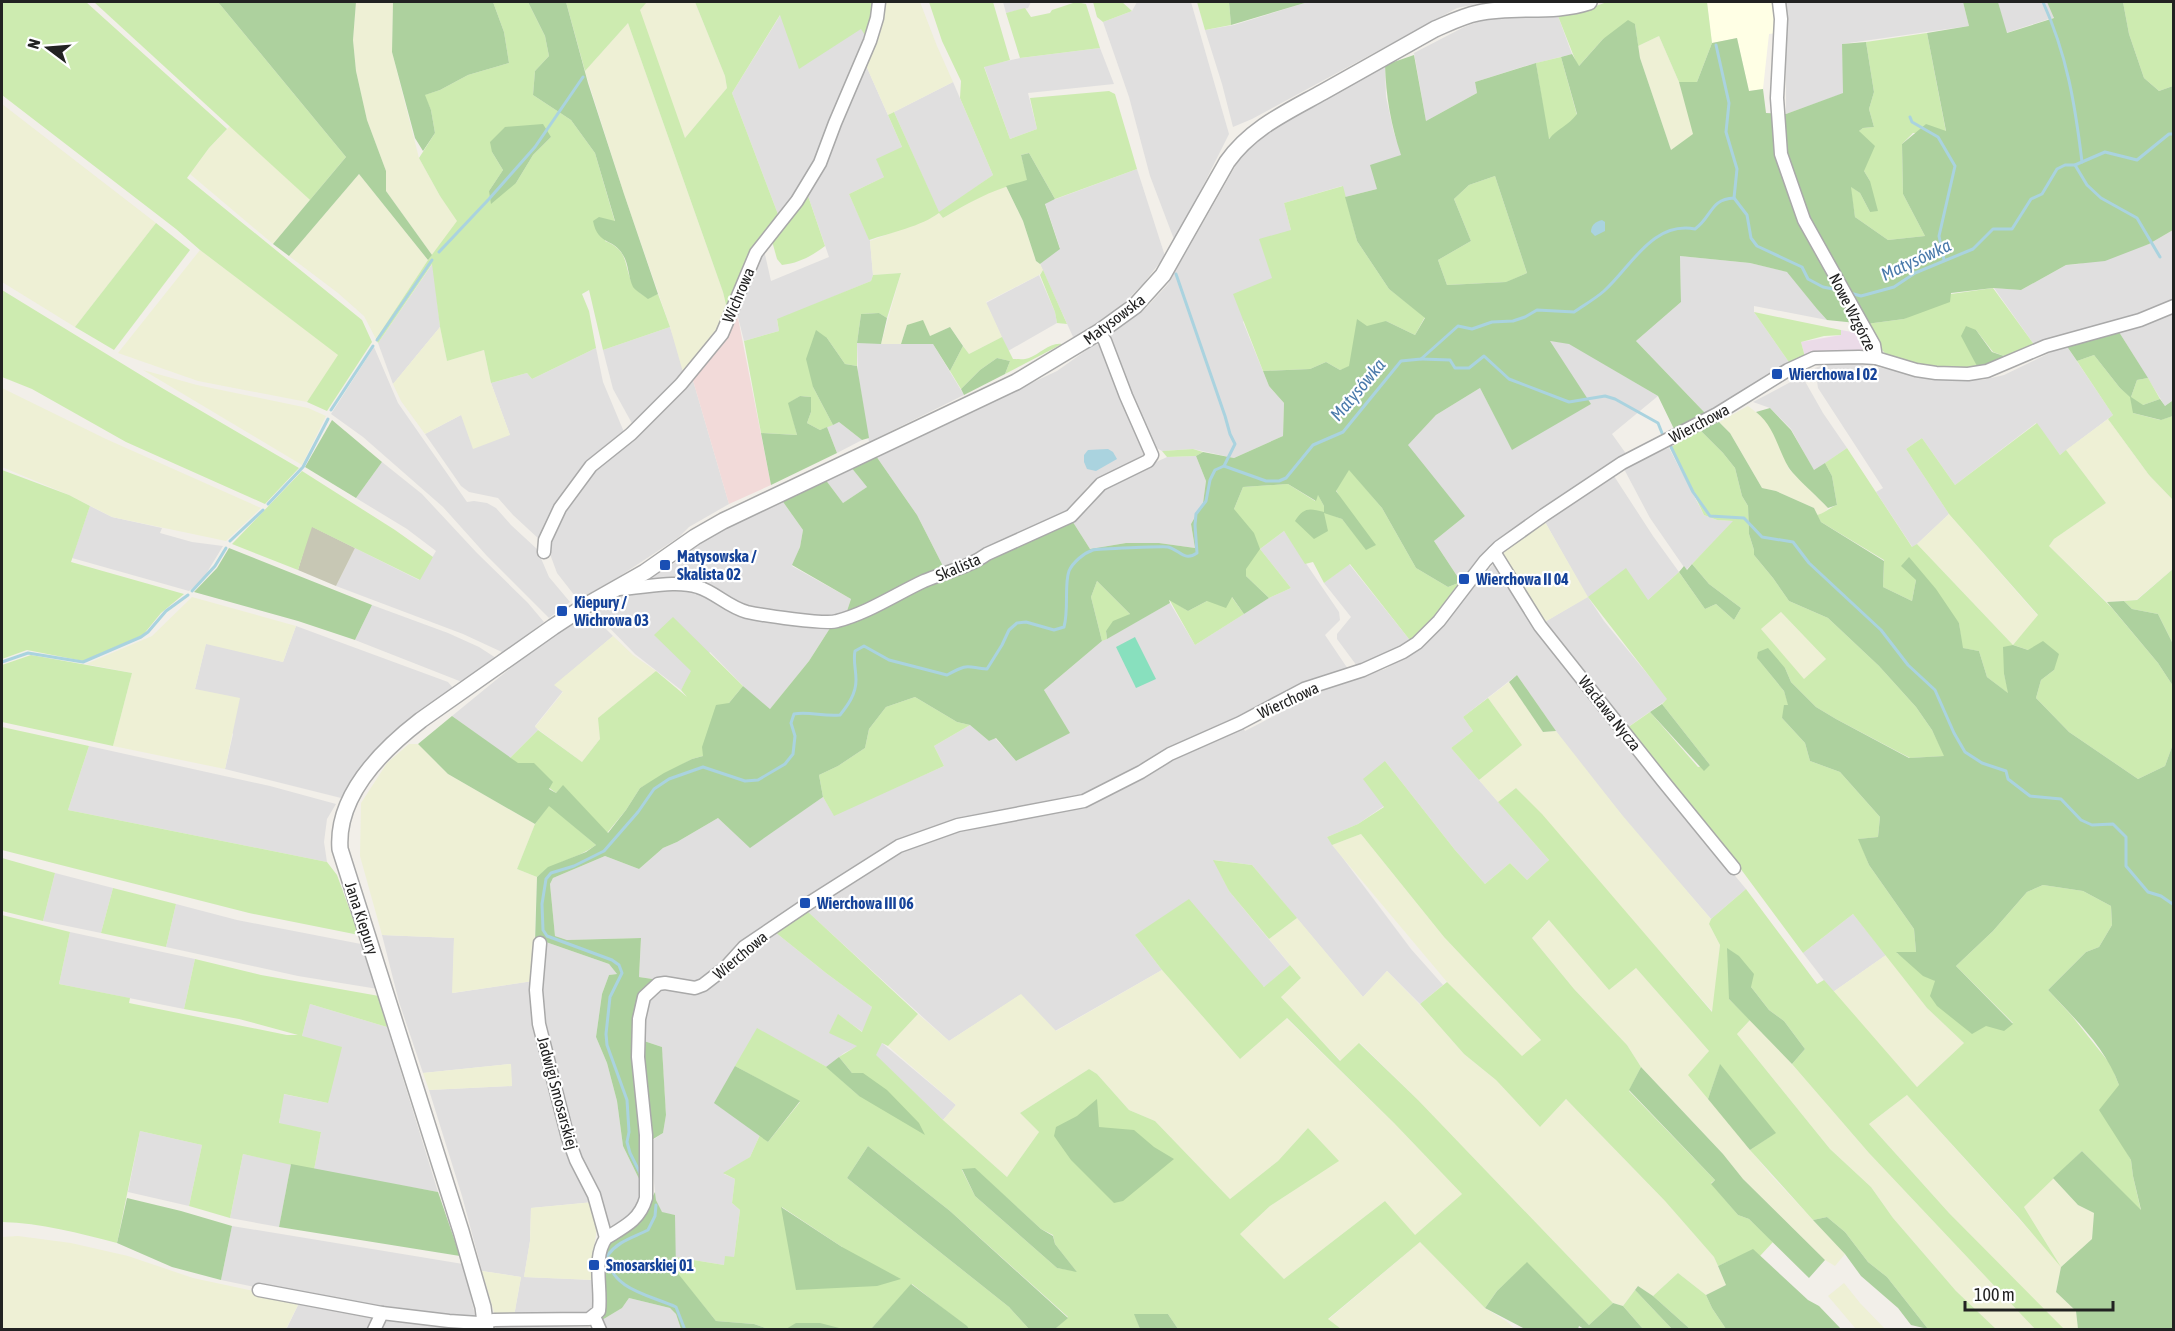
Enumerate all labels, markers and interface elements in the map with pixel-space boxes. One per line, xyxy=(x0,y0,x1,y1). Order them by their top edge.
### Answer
north arrow xyxy=(18,18,78,78)
text: N xyxy=(24,37,44,51)
water label: Matysówka xyxy=(1878,234,1954,285)
street label: Wichrowa xyxy=(718,265,758,325)
street label: Nowe Wzgórze xyxy=(1825,270,1880,354)
street label: Matysowska xyxy=(1080,290,1149,349)
water label: Matysówka xyxy=(1326,354,1390,425)
place label: Wierchowa I 02 xyxy=(1788,365,1878,383)
marker: Wierchowa I 02 xyxy=(1770,367,1784,381)
street label: Wierchowa xyxy=(1666,400,1732,446)
place label: Matysowska / Skalista 02 xyxy=(677,547,757,583)
street label: Skalista xyxy=(933,550,983,584)
marker: Matysowska / Skalista 02 xyxy=(658,558,672,572)
place label: Wierchowa II 04 xyxy=(1475,570,1569,588)
marker: Wierchowa II 04 xyxy=(1457,572,1471,586)
place label: Kiepury / Wichrowa 03 xyxy=(573,593,649,629)
marker: Kiepury / Wichrowa 03 xyxy=(555,604,569,618)
street label: Wacława Nycza xyxy=(1574,672,1645,755)
street label: Wierchowa xyxy=(1255,678,1321,722)
street label: Jana Kiepury xyxy=(341,879,382,957)
place label: Wierchowa III 06 xyxy=(816,894,914,912)
marker: Wierchowa III 06 xyxy=(798,896,812,910)
street label: Wierchowa xyxy=(709,927,771,983)
street label: Jadwigi Smosarskiej xyxy=(533,1034,582,1152)
place label: Smosarskiej 01 xyxy=(606,1256,695,1274)
marker: Smosarskiej 01 xyxy=(587,1258,601,1272)
scale bar xyxy=(1965,1274,2114,1312)
text: 100 m xyxy=(1974,1284,2015,1305)

